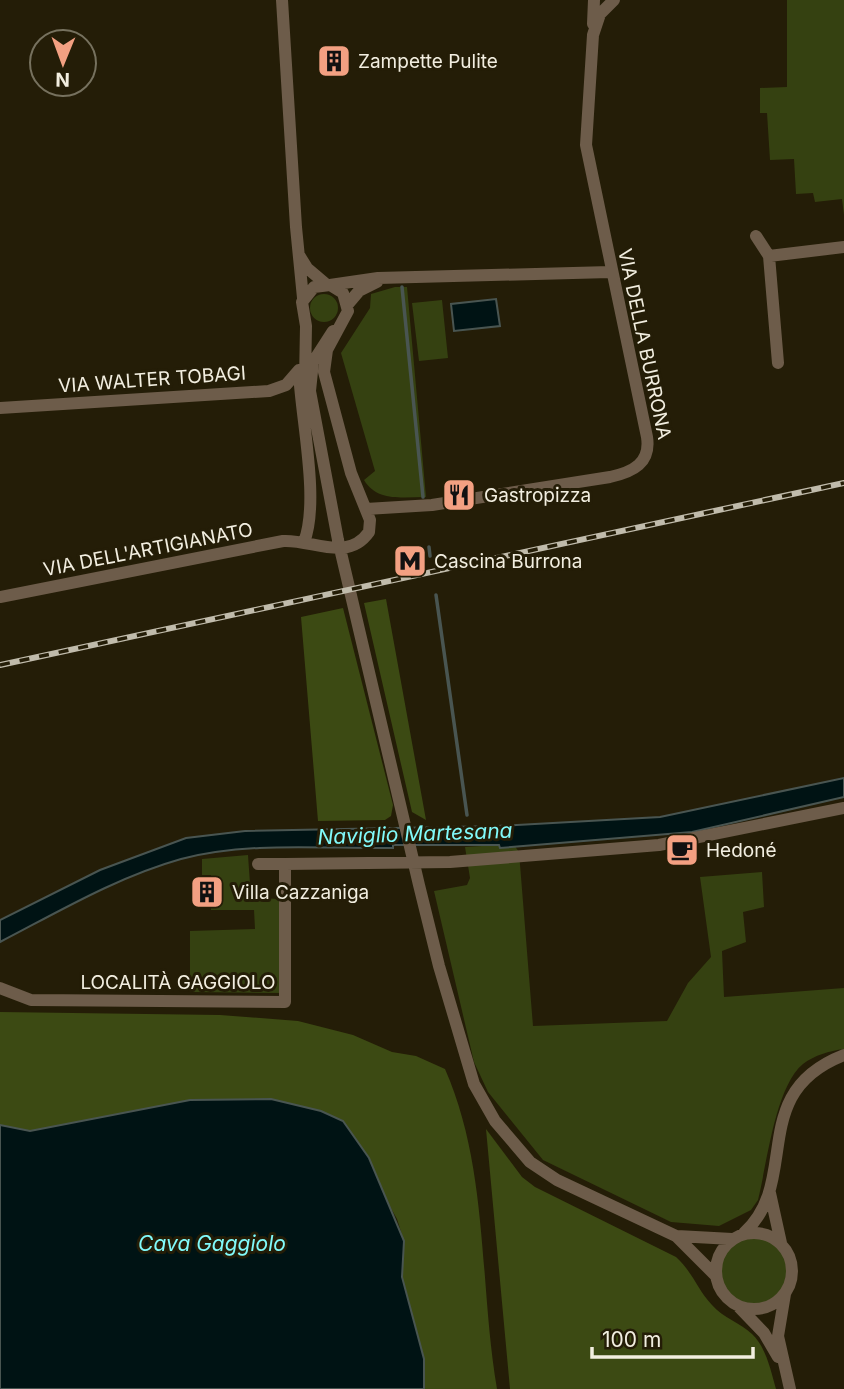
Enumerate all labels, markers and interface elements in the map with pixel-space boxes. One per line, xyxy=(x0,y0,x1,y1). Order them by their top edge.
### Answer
north arrow xyxy=(28,28,98,98)
building icon: Zampette Pulite xyxy=(315,42,353,80)
place label: Zampette Pulite xyxy=(358,50,498,73)
text: N xyxy=(55,68,70,91)
street label: VIA DELLA BURRONA xyxy=(613,246,676,442)
street label: VIA WALTER TOBAGI xyxy=(57,361,247,398)
restaurant icon: Gastropizza xyxy=(440,476,478,514)
place label: Gastropizza xyxy=(484,484,591,507)
street label: VIA DELL'ARTIGIANATO xyxy=(41,518,255,581)
metro station icon: Cascina Burrona xyxy=(391,542,429,580)
place label: Cascina Burrona xyxy=(434,550,583,573)
water label: Naviglio Martesana xyxy=(317,818,513,849)
cafe icon: Hedoné xyxy=(663,831,701,869)
place label: Hedoné xyxy=(706,839,777,862)
building icon: Villa Cazzaniga xyxy=(188,873,226,911)
place label: Villa Cazzaniga xyxy=(232,881,369,904)
street label: LOCALITÀ GAGGIOLO xyxy=(80,970,276,994)
water label: Cava Gaggiolo xyxy=(138,1231,286,1256)
scale bar xyxy=(592,1316,753,1360)
text: 100 m xyxy=(602,1327,661,1352)

